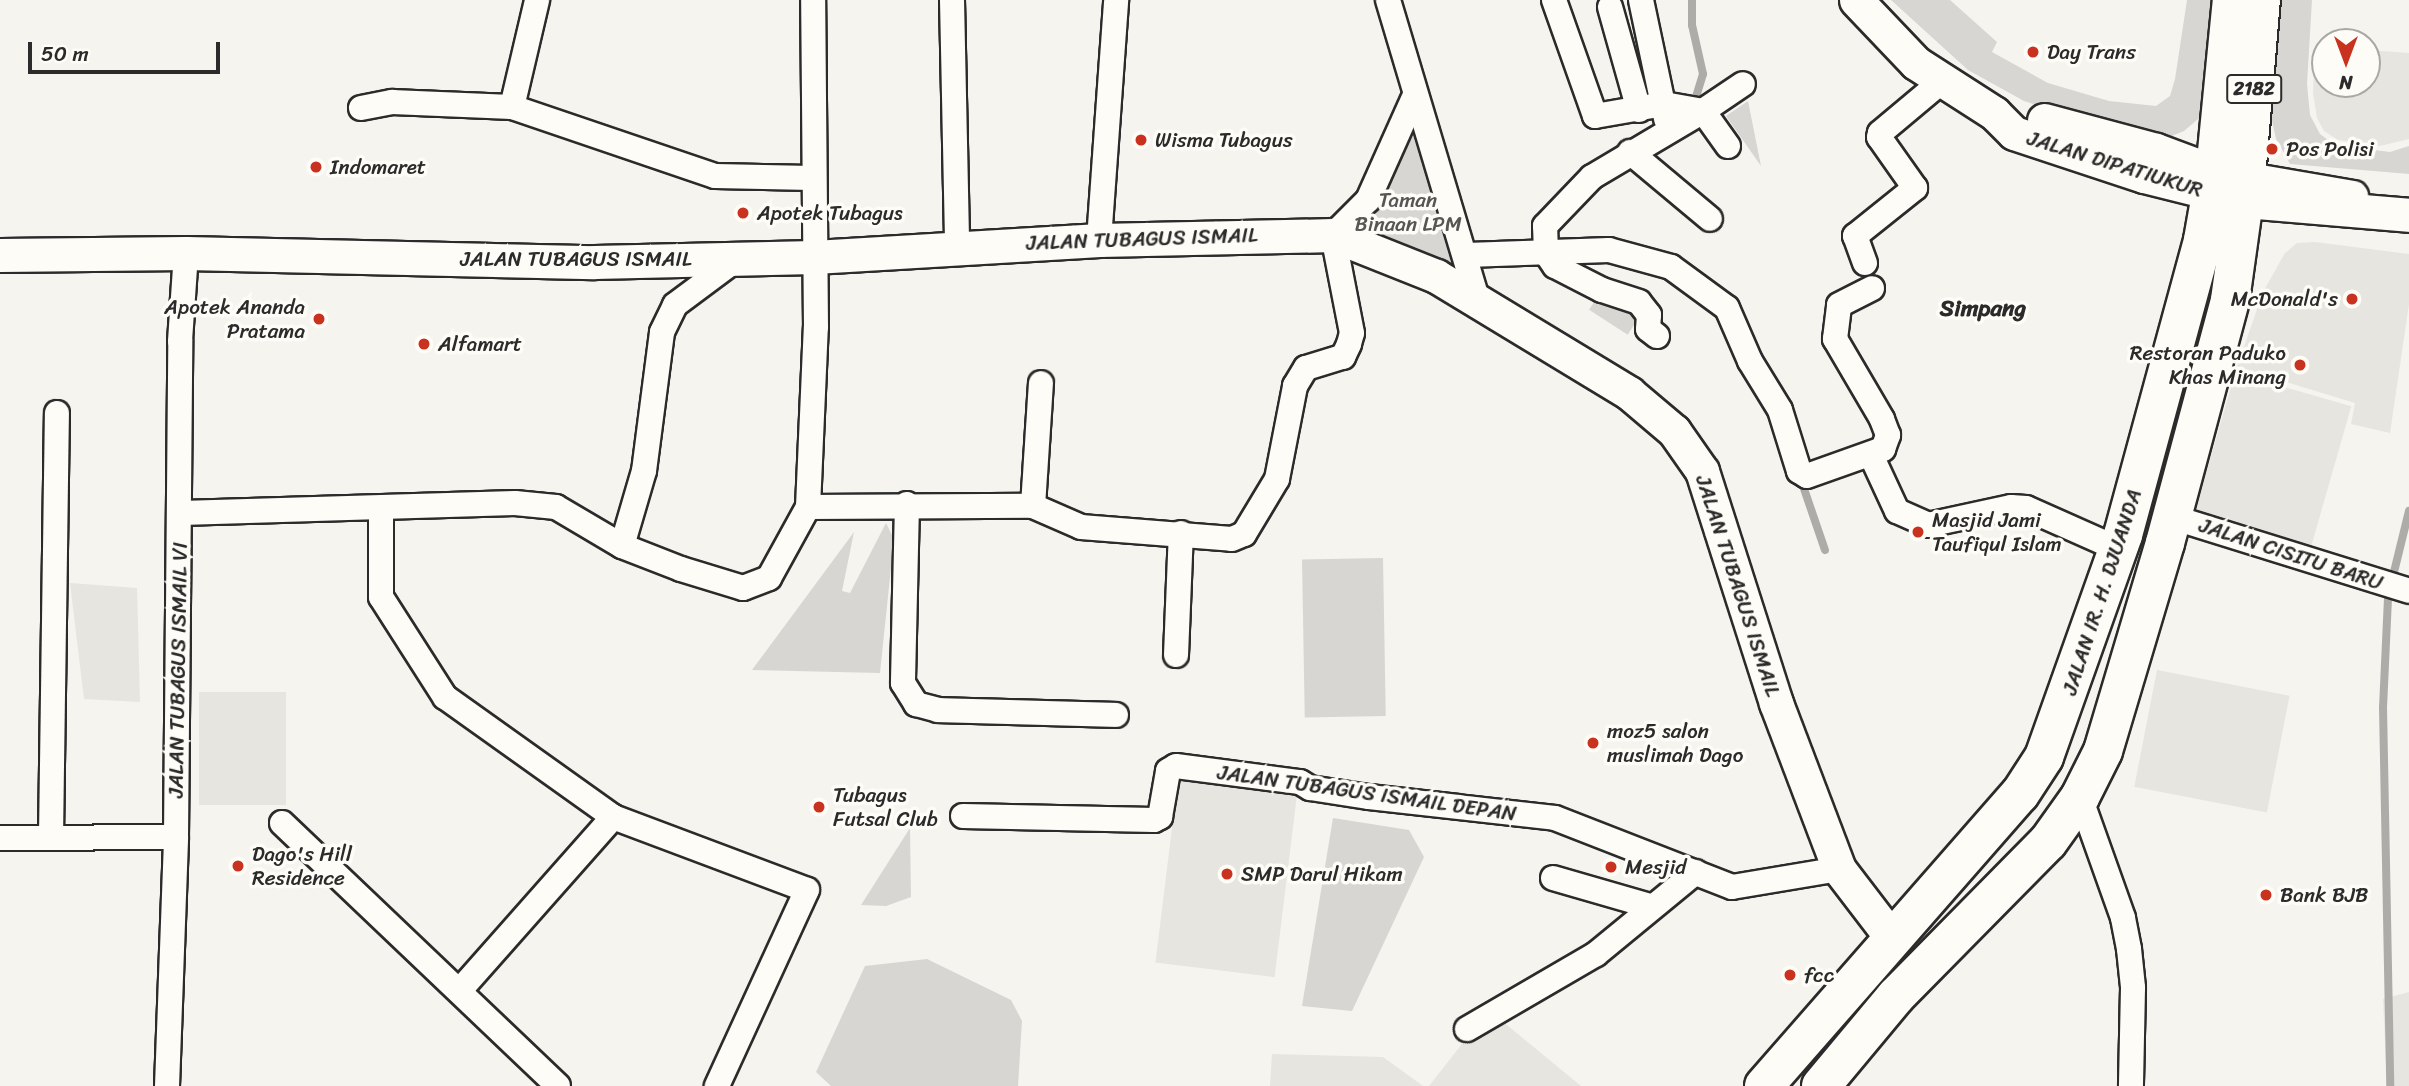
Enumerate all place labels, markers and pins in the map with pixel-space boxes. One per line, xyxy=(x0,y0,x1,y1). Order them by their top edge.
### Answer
place label: Day Trans xyxy=(2047,39,2135,65)
marker: Day Trans xyxy=(2025,44,2041,60)
place label: Wisma Tubagus xyxy=(1155,127,1292,153)
marker: Wisma Tubagus xyxy=(1133,132,1149,148)
place label: Pos Polisi xyxy=(2286,136,2375,162)
marker: Pos Polisi xyxy=(2264,141,2280,157)
place label: Indomaret xyxy=(330,154,426,180)
marker: Indomaret xyxy=(308,159,324,175)
place label: Apotek Tubagus xyxy=(757,200,903,226)
marker: Apotek Tubagus xyxy=(735,205,751,221)
place label: McDonald's xyxy=(2231,286,2338,312)
marker: McDonald's xyxy=(2344,291,2360,307)
place label: Apotek Ananda Pratama xyxy=(164,294,305,344)
marker: Apotek Ananda Pratama xyxy=(311,311,327,327)
place label: Alfamart xyxy=(438,331,522,357)
marker: Alfamart xyxy=(416,336,432,352)
place label: Restoran Paduko Khas Minang xyxy=(2130,340,2286,390)
marker: Restoran Paduko Khas Minang xyxy=(2292,357,2308,373)
place label: Masjid Jami Taufiqul Islam xyxy=(1932,507,2063,557)
marker: Masjid Jami Taufiqul Islam xyxy=(1910,524,1926,540)
place label: moz5 salon muslimah Dago xyxy=(1607,718,1743,768)
marker: moz5 salon muslimah Dago xyxy=(1585,735,1601,751)
place label: Tubagus Futsal Club xyxy=(833,782,938,832)
marker: Tubagus Futsal Club xyxy=(811,799,827,815)
place label: Dago's Hill Residence xyxy=(252,841,352,891)
place label: Mesjid xyxy=(1625,854,1686,880)
marker: Dago's Hill Residence xyxy=(230,858,246,874)
marker: Mesjid xyxy=(1603,859,1619,875)
place label: SMP Darul Hikam xyxy=(1241,861,1403,887)
marker: SMP Darul Hikam xyxy=(1219,866,1235,882)
place label: Bank BJB xyxy=(2280,882,2368,908)
marker: Bank BJB xyxy=(2258,887,2274,903)
place label: fcc xyxy=(1804,962,1834,988)
marker: fcc xyxy=(1782,967,1798,983)

